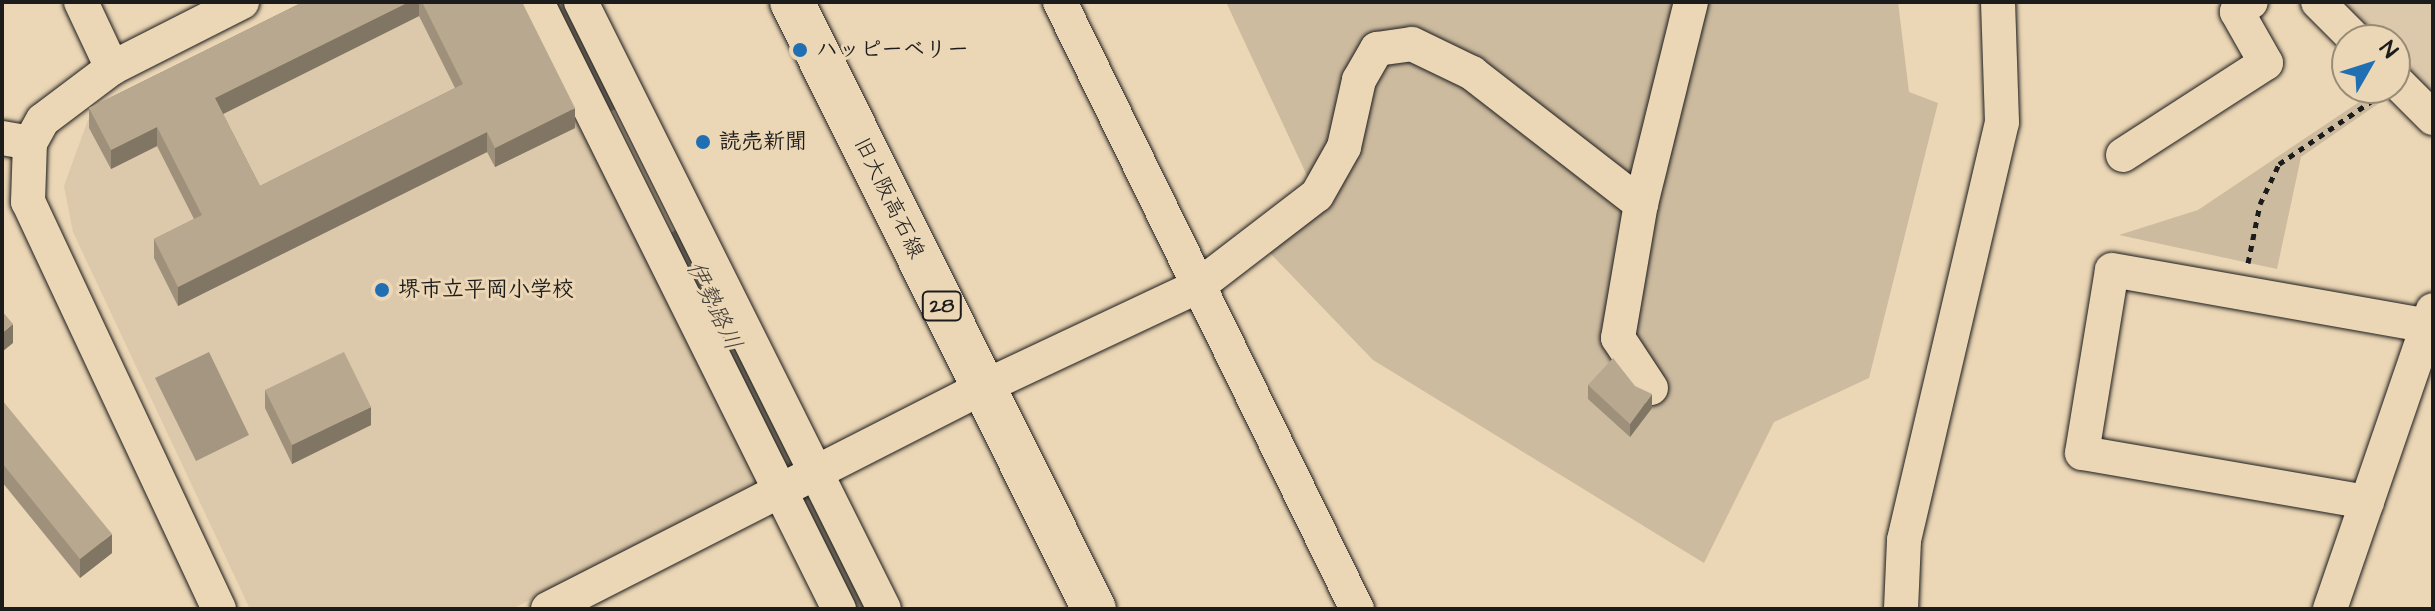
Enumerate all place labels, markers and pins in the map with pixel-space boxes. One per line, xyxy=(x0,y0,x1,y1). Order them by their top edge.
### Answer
place label: ハッピーベリー xyxy=(816,37,969,63)
marker: ハッピーベリー xyxy=(791,41,809,59)
place label: 読売新聞 xyxy=(719,129,807,155)
marker: 読売新聞 xyxy=(694,133,712,151)
place label: 堺市立平岡小学校 xyxy=(398,277,574,303)
marker: 堺市立平岡小学校 xyxy=(373,281,391,299)

